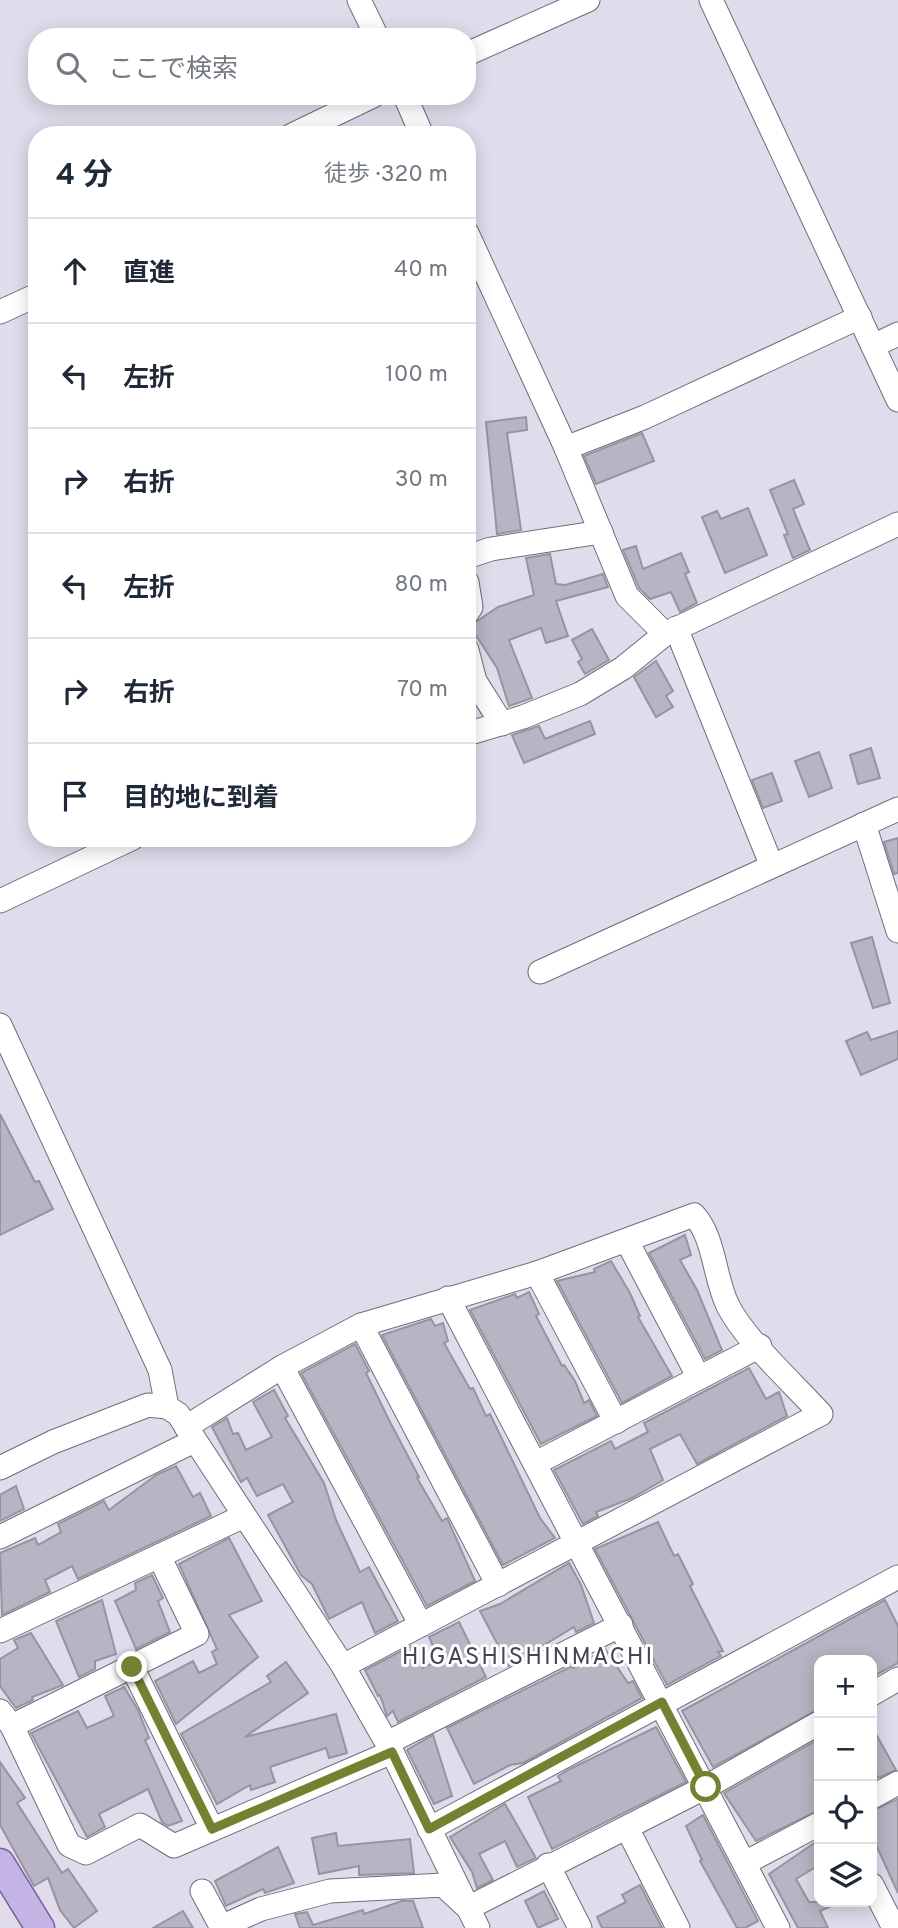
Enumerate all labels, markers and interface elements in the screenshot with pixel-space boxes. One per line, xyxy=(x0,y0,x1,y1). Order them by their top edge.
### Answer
search box xyxy=(28,28,476,105)
icon: search xyxy=(52,48,90,86)
text: ここで検索 xyxy=(108,54,238,87)
text: 4 分 xyxy=(56,158,113,195)
text: 徒歩 · 320 m xyxy=(324,161,448,190)
icon: ahead xyxy=(56,252,94,290)
text: 40 m xyxy=(394,256,448,285)
text: 直進 xyxy=(123,258,175,291)
icon: left xyxy=(56,357,94,395)
text: 100 m xyxy=(385,361,448,390)
text: 左折 xyxy=(123,363,175,396)
icon: right xyxy=(56,462,94,500)
text: 30 m xyxy=(395,466,448,495)
text: 右折 xyxy=(123,468,175,501)
icon: left xyxy=(56,567,94,605)
text: 80 m xyxy=(395,571,448,600)
text: 左折 xyxy=(123,573,175,606)
icon: right xyxy=(56,672,94,710)
text: 70 m xyxy=(397,676,448,705)
text: 右折 xyxy=(123,678,175,711)
icon: arrive xyxy=(56,777,94,815)
text: 目的地に到着 xyxy=(123,783,279,816)
district label: HIGASHISHINMACHI xyxy=(402,1643,654,1673)
route end xyxy=(116,1651,147,1682)
map controls xyxy=(814,1655,877,1907)
button: + xyxy=(814,1655,877,1718)
button: − xyxy=(814,1718,877,1781)
route start xyxy=(690,1771,721,1802)
button: locate xyxy=(814,1781,877,1844)
button: layers xyxy=(814,1844,877,1907)

